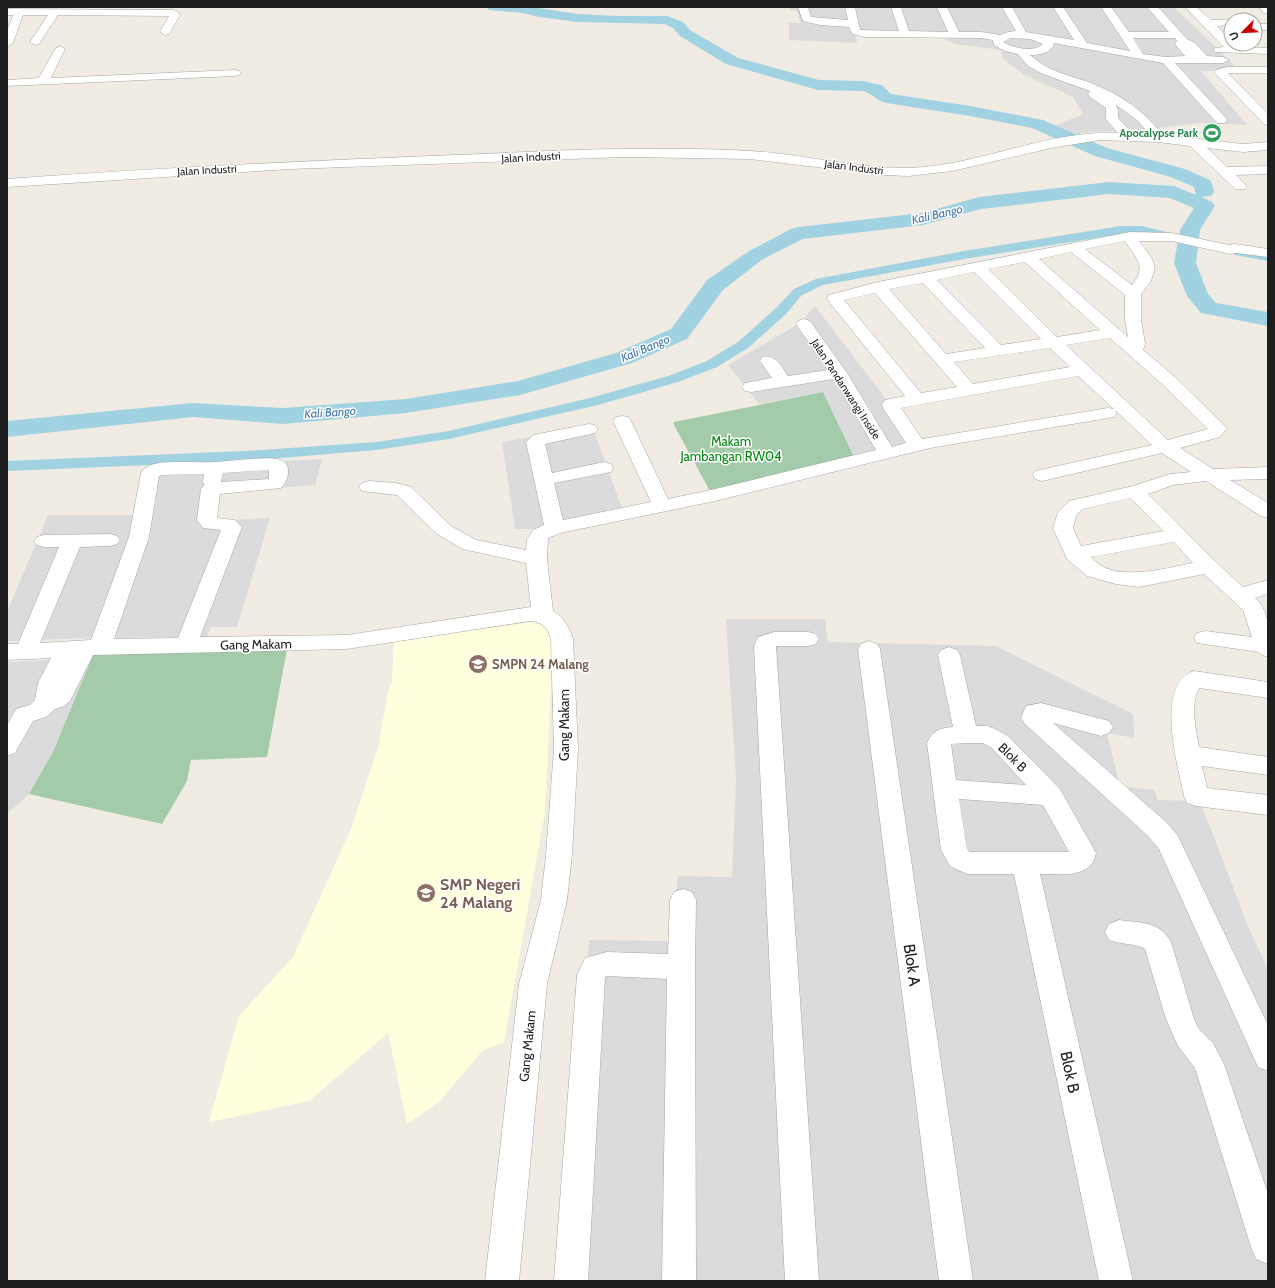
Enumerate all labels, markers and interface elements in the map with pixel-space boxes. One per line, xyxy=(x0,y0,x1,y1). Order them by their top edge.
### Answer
north arrow xyxy=(1223,12,1263,52)
text: U xyxy=(1226,30,1242,43)
sports icon: Apocalypse Park xyxy=(1201,122,1223,144)
place label: Apocalypse Park xyxy=(1119,126,1199,140)
street label: Jalan Industri xyxy=(500,148,561,166)
street label: Jalan Industri xyxy=(823,156,884,178)
street label: Jalan Industri xyxy=(176,161,237,179)
water label: Kali Bango xyxy=(910,201,964,227)
water label: Kali Bango xyxy=(618,331,672,365)
street label: Jalan Pandanwangi Inside xyxy=(808,335,884,442)
water label: Kali Bango xyxy=(304,403,356,421)
park label: Makam Jambangan RW04 xyxy=(679,433,782,464)
street label: Gang Makam xyxy=(220,635,292,653)
school or university icon: SMPN 24 Malang xyxy=(467,653,489,675)
place label: SMPN 24 Malang xyxy=(492,656,589,672)
street label: Gang Makam xyxy=(556,689,572,761)
street label: Blok B xyxy=(995,739,1031,775)
place label: SMP Negeri 24 Malang xyxy=(440,875,520,912)
school or university icon: SMP Negeri 24 Malang xyxy=(415,882,437,904)
street label: Blok A xyxy=(900,943,924,988)
street label: Gang Makam xyxy=(515,1009,539,1083)
street label: Blok B xyxy=(1056,1049,1084,1095)

